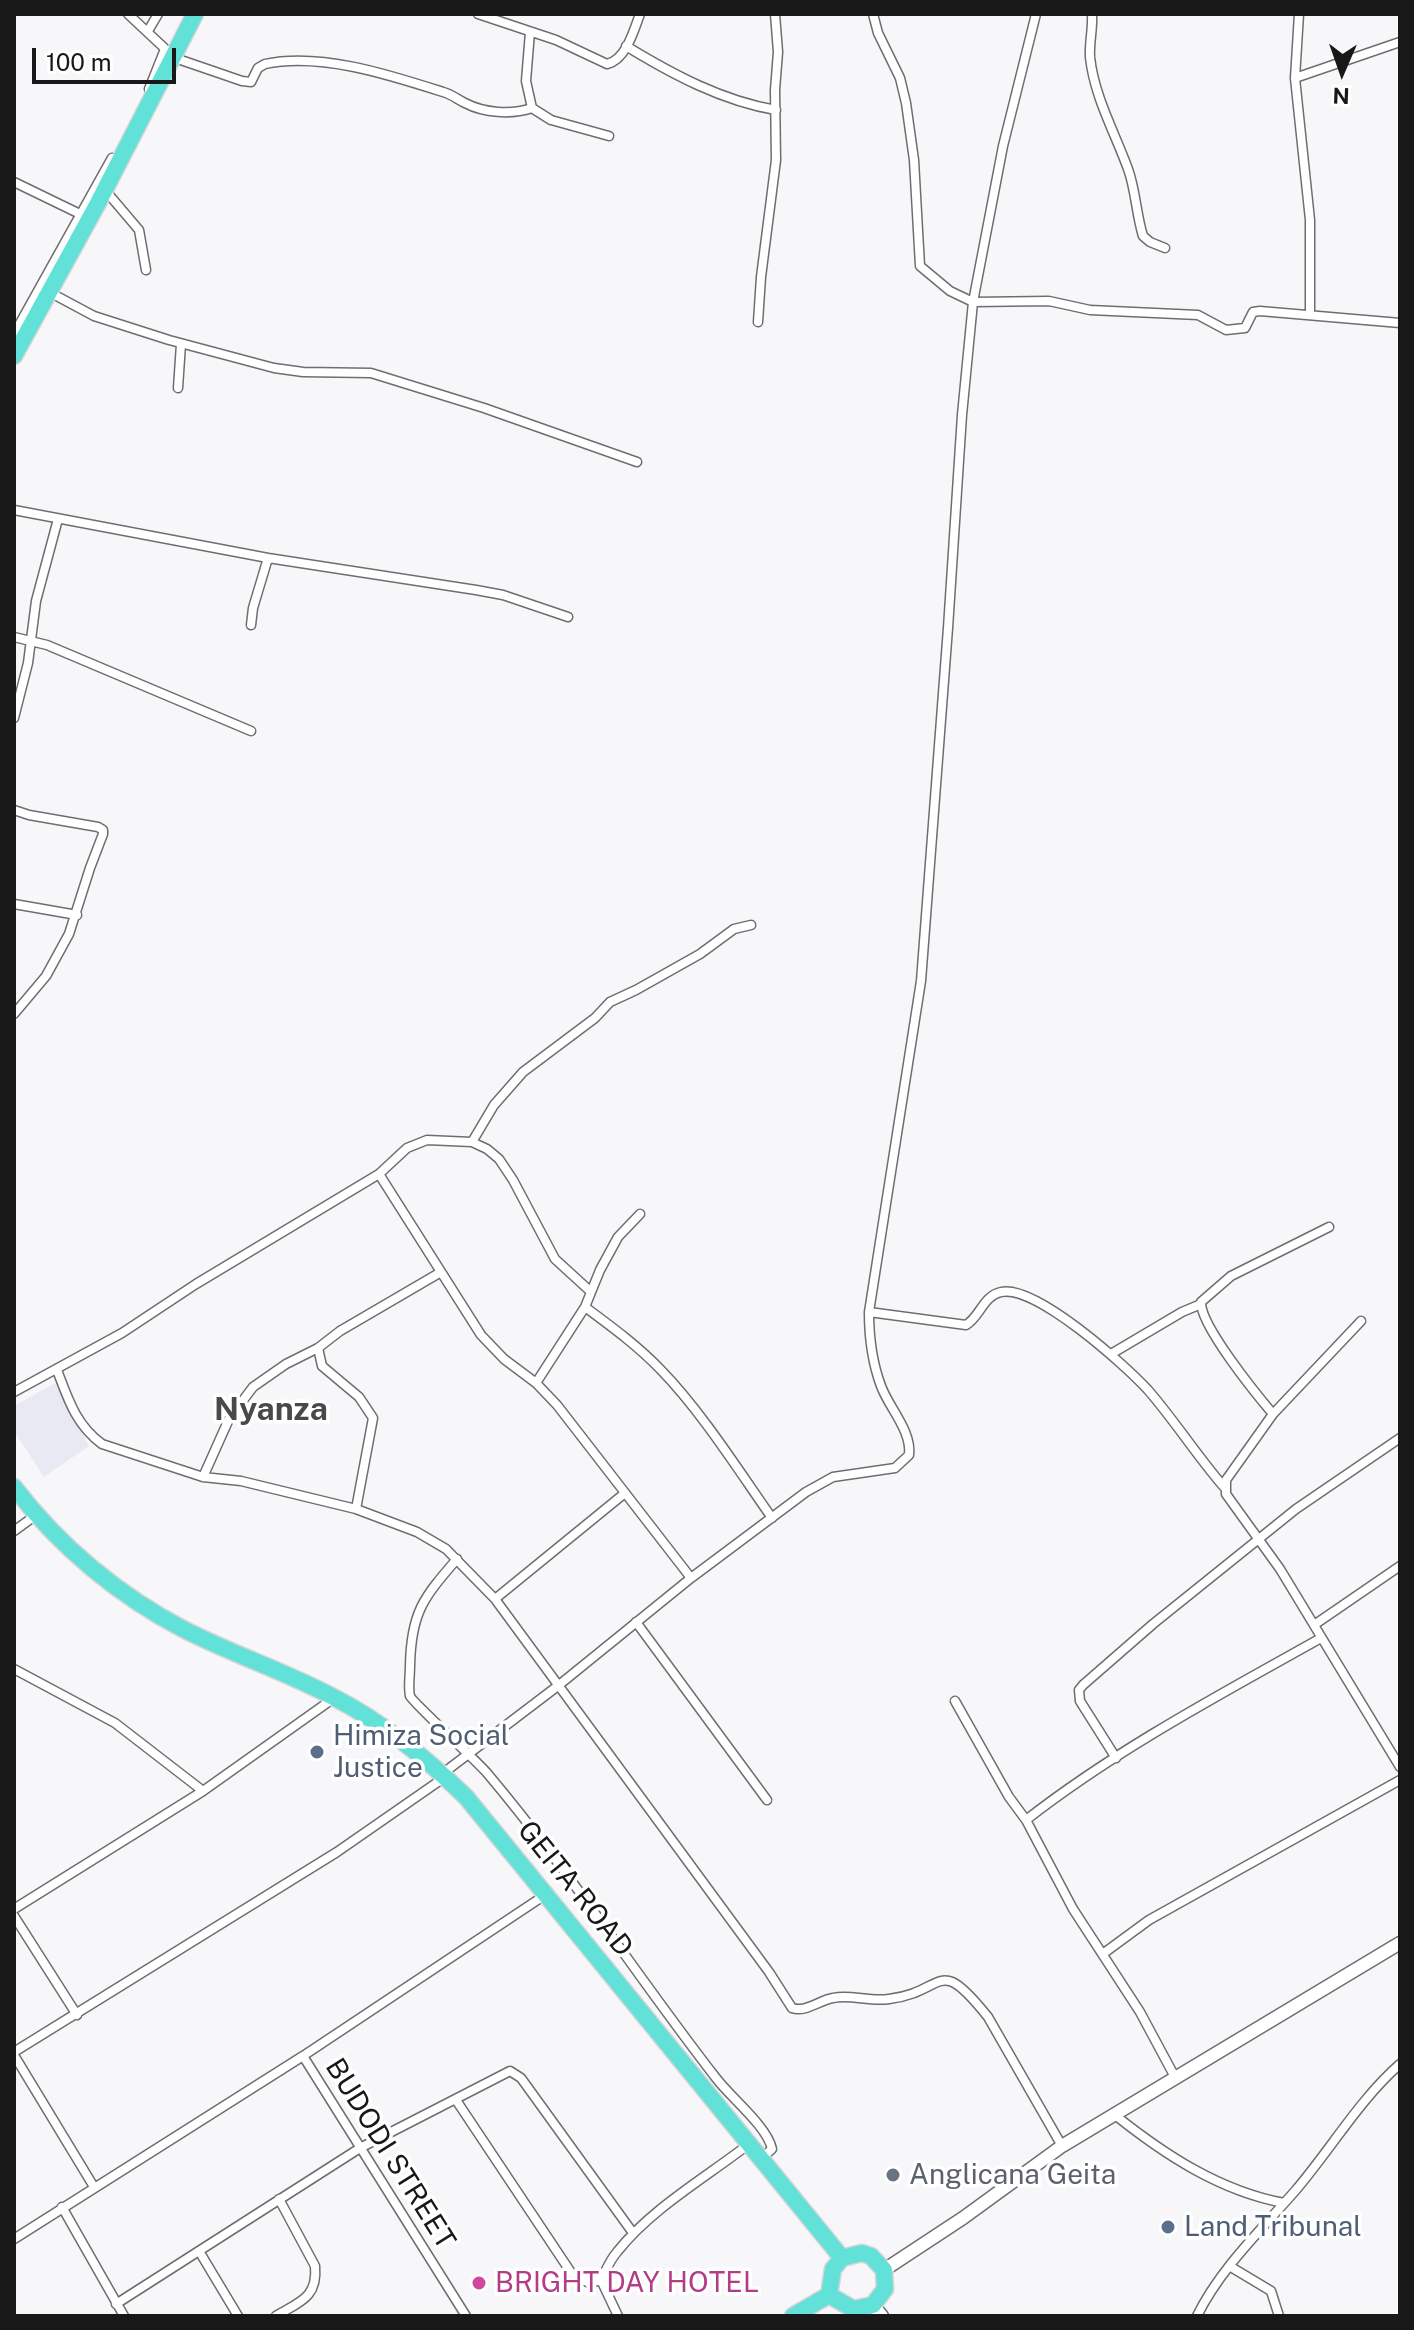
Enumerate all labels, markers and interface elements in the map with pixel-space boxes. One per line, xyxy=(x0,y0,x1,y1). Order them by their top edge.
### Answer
scale bar xyxy=(36,32,180,82)
north arrow xyxy=(1302,32,1382,112)
text: 100 m xyxy=(46,48,112,76)
text: N xyxy=(1332,83,1350,109)
district label: Nyanza xyxy=(214,1391,328,1429)
place label: Himiza Social Justice xyxy=(333,1719,509,1785)
marker: Himiza Social Justice xyxy=(308,1743,326,1761)
street label: GEITA ROAD xyxy=(510,1815,640,1963)
street label: BUDODI STREET xyxy=(318,2052,462,2256)
place label: Anglicana Geita xyxy=(909,2158,1116,2192)
marker: Anglicana Geita xyxy=(884,2166,902,2184)
place label: Land Tribunal xyxy=(1184,2210,1362,2244)
marker: Land Tribunal xyxy=(1159,2218,1177,2236)
place label: BRIGHT DAY HOTEL xyxy=(495,2266,759,2300)
marker: BRIGHT DAY HOTEL xyxy=(470,2274,488,2292)

